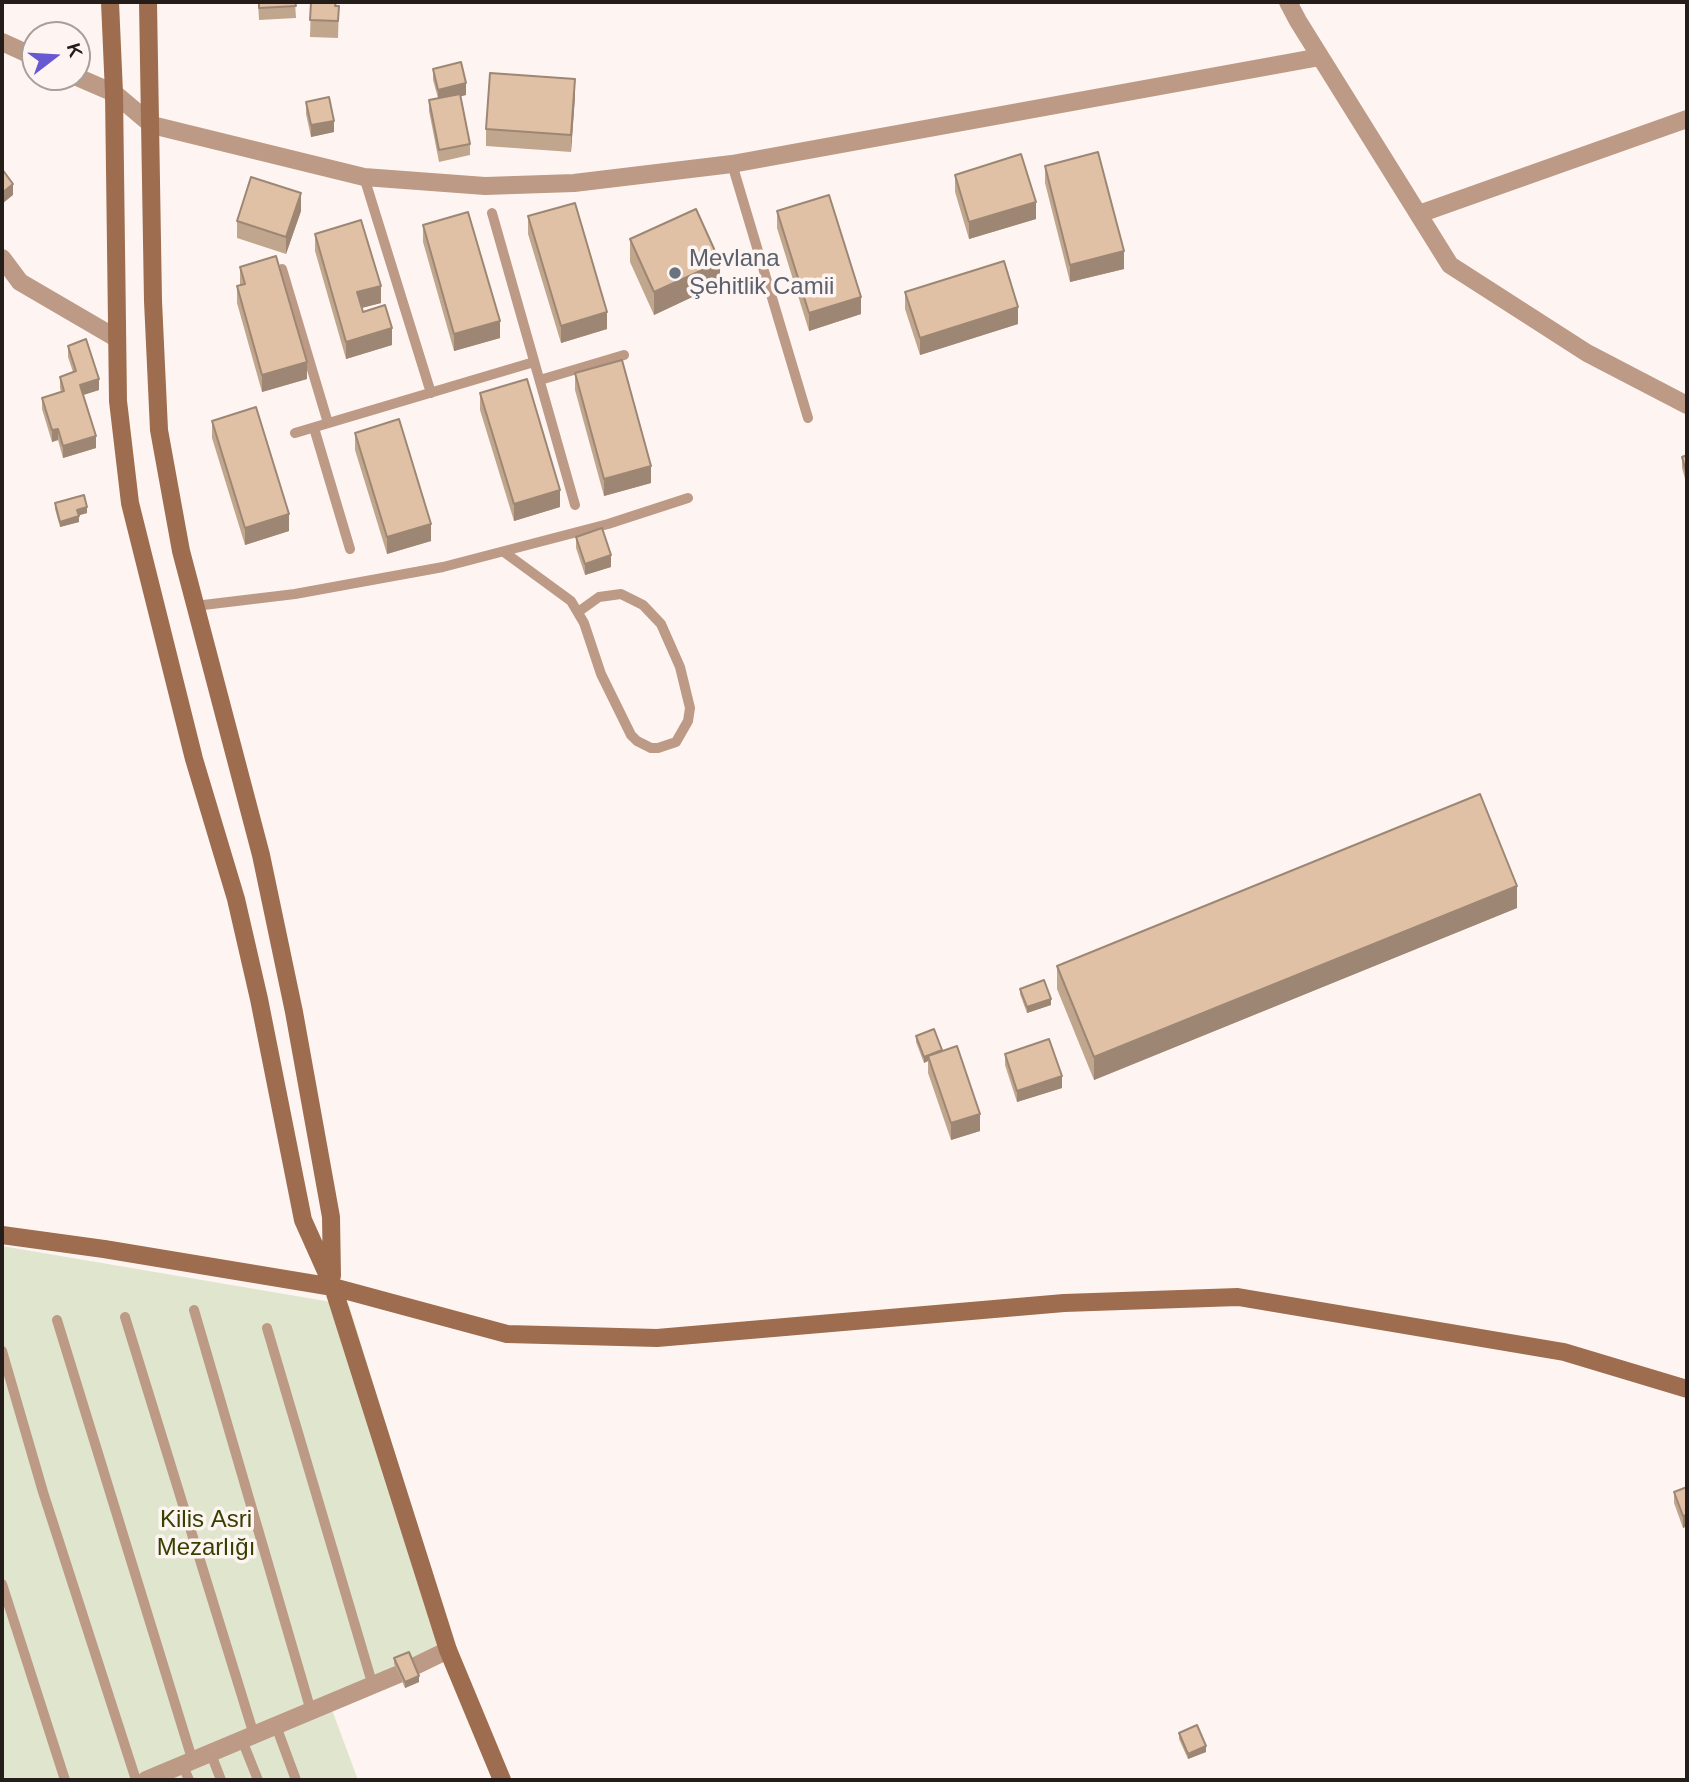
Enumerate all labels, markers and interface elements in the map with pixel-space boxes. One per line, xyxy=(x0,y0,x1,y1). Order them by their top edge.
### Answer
north arrow xyxy=(21,21,91,91)
text: K xyxy=(63,41,87,60)
place label: Mevlana Şehitlik Camii xyxy=(689,245,834,301)
marker: Mevlana Şehitlik Camii xyxy=(667,265,683,281)
park label: Kilis Asri Mezarlığı xyxy=(157,1506,255,1562)

